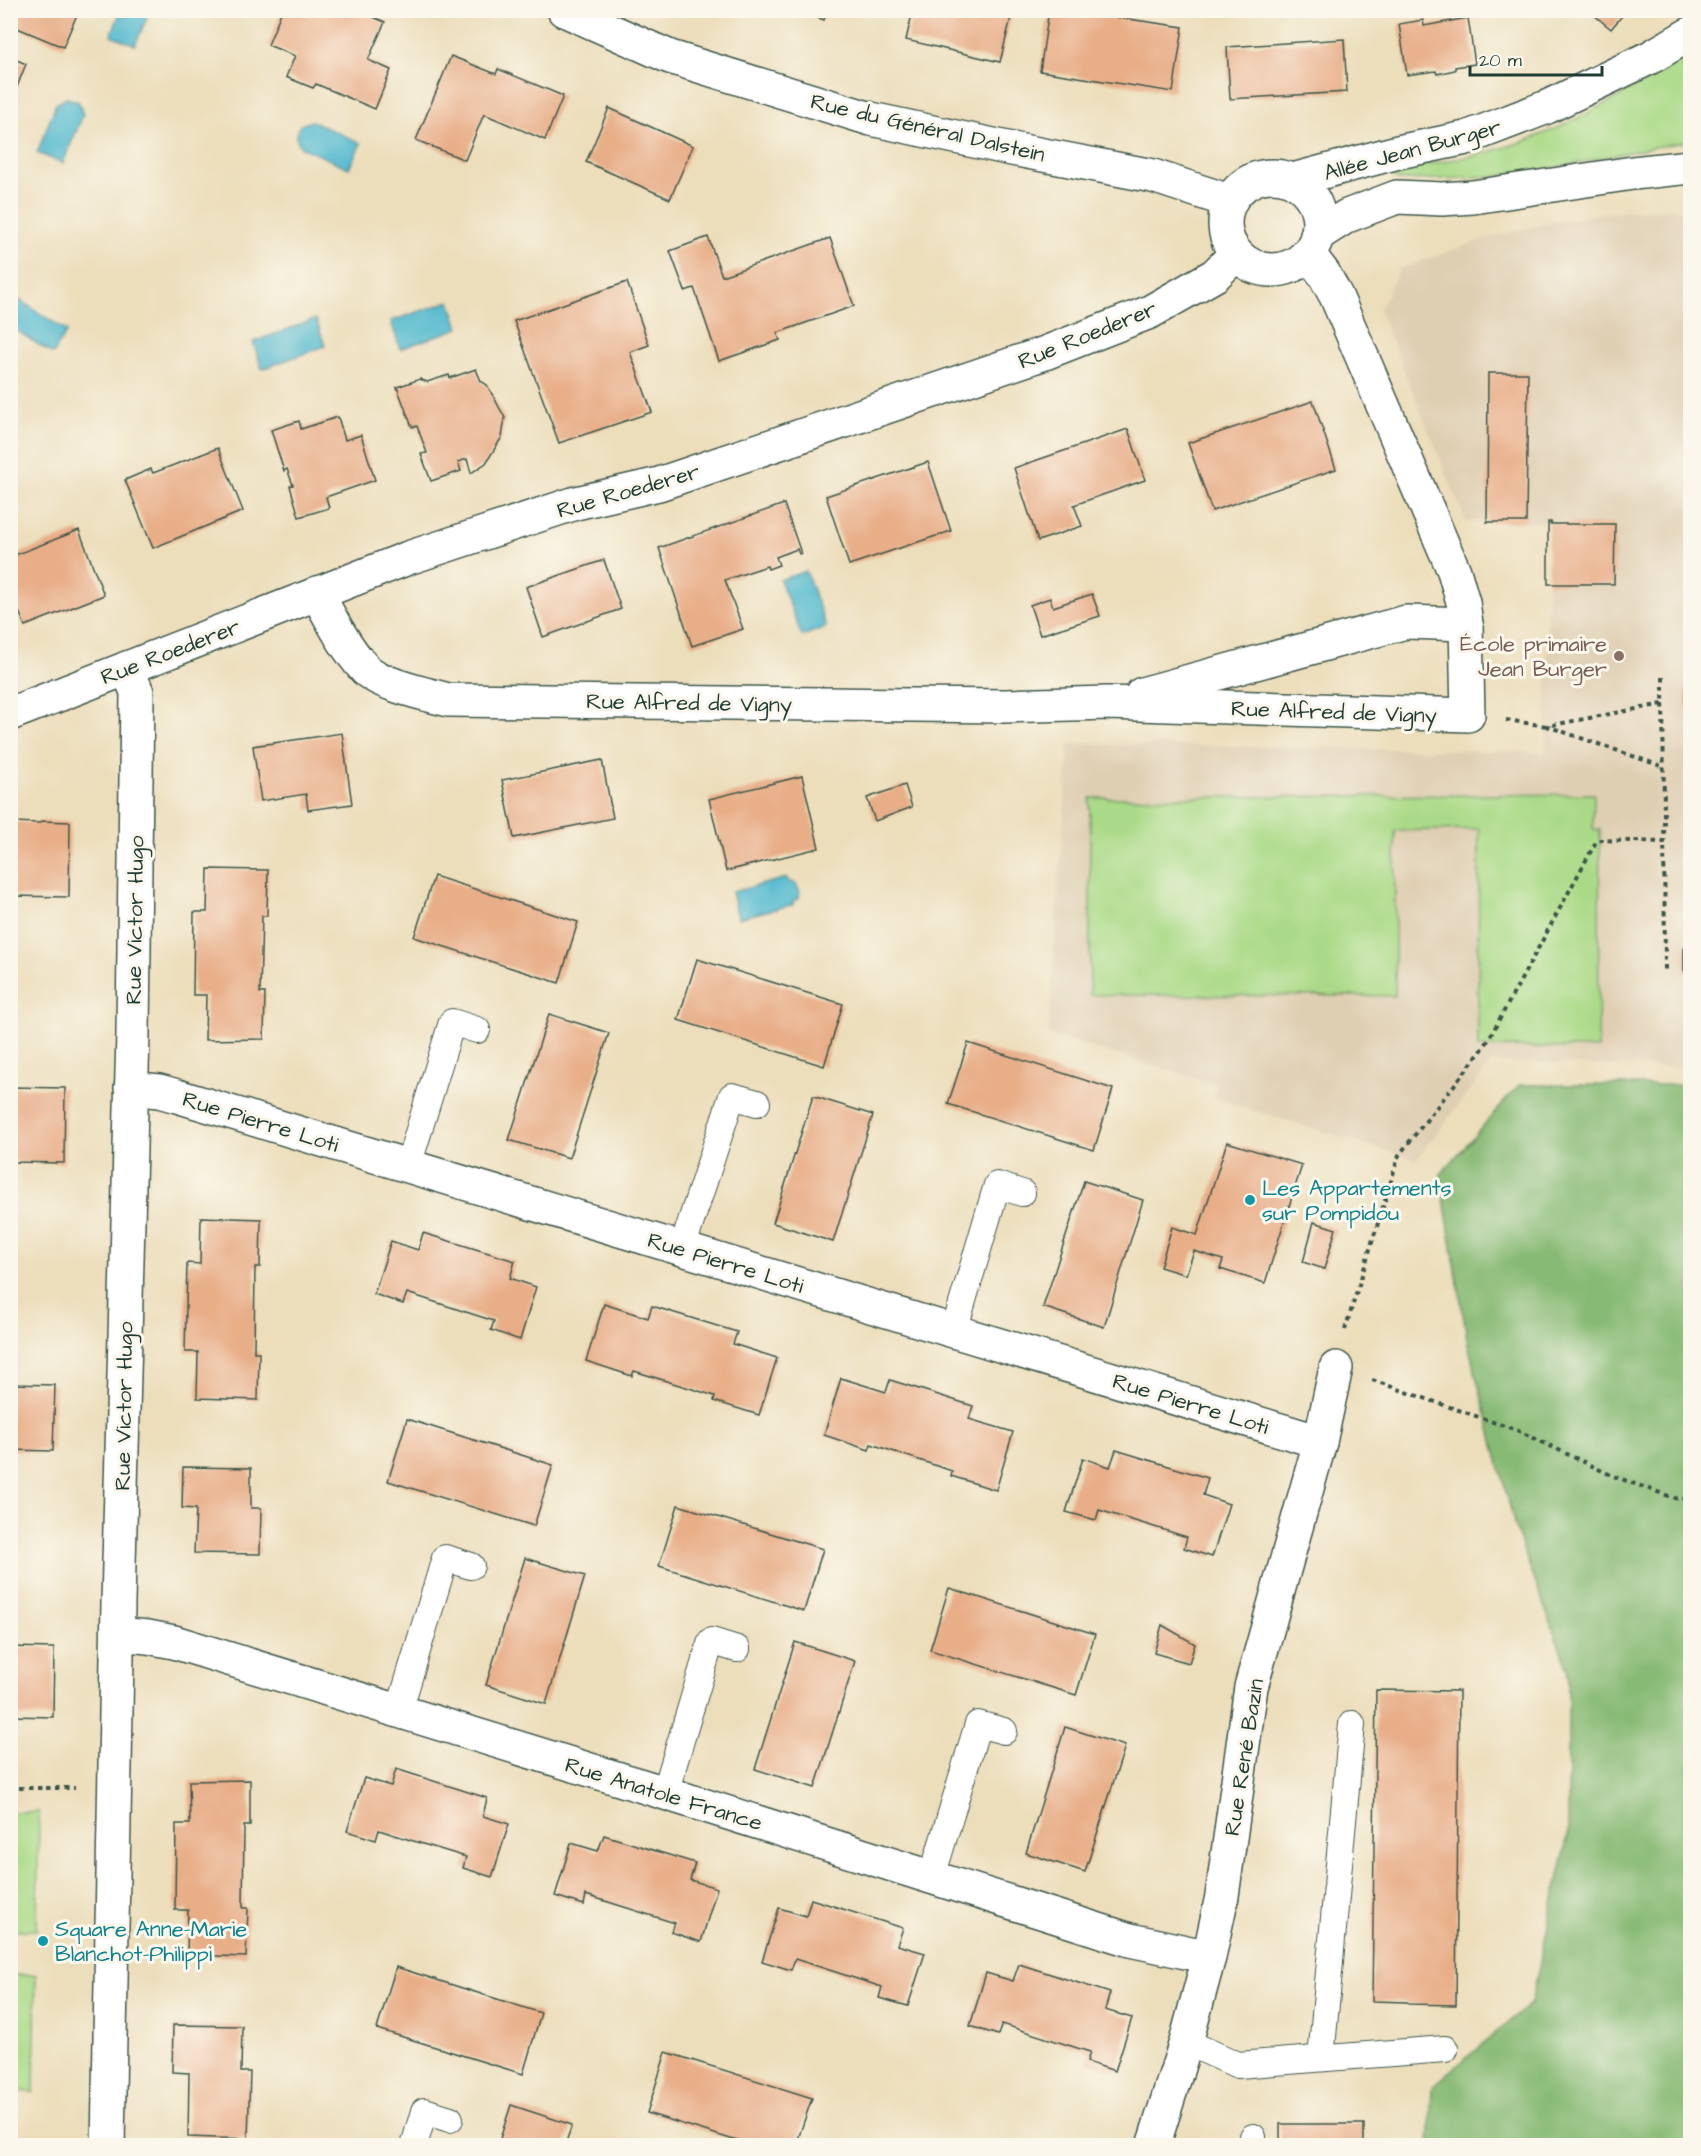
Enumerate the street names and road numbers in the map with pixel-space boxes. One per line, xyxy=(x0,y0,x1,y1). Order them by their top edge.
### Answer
street label: Rue du Général Dalstein xyxy=(807,86,1048,171)
street label: Allée Jean Burger xyxy=(1320,112,1505,190)
street label: Rue Roederer xyxy=(1014,294,1161,377)
street label: Rue Roederer xyxy=(554,456,703,527)
street label: Rue Roederer xyxy=(96,612,245,693)
street label: Rue Alfred de Vigny xyxy=(586,686,792,722)
street label: Rue Alfred de Vigny xyxy=(1231,693,1437,733)
street label: Rue Victor Hugo xyxy=(119,835,153,1005)
street label: Rue Pierre Loti xyxy=(179,1084,342,1161)
street label: Rue Pierre Loti xyxy=(644,1225,807,1302)
street label: Rue Victor Hugo xyxy=(108,1321,142,1491)
street label: Rue Pierre Loti xyxy=(1109,1366,1272,1443)
street label: Rue René Bazin xyxy=(1217,1676,1272,1838)
street label: Rue Anatole France xyxy=(561,1750,766,1839)

